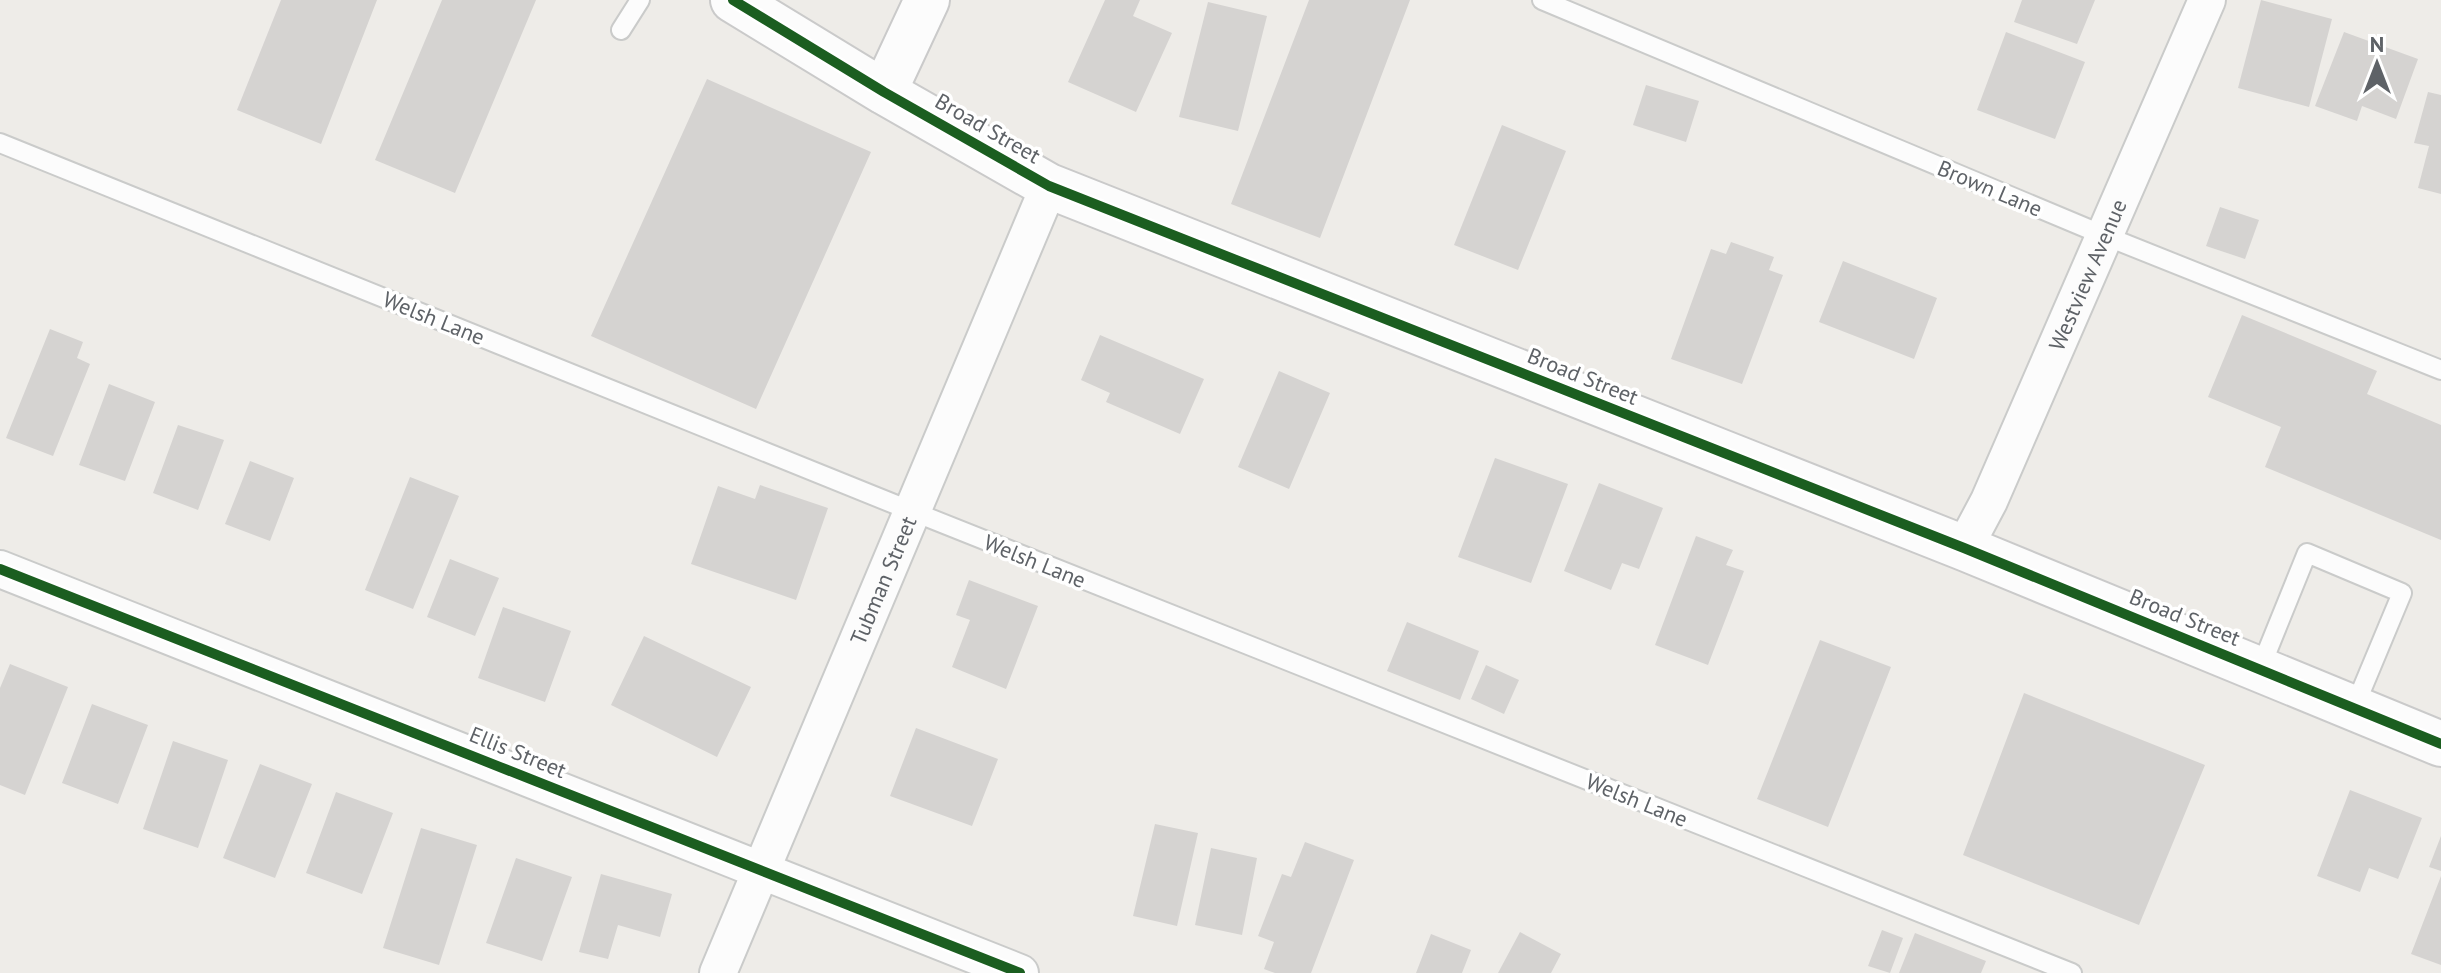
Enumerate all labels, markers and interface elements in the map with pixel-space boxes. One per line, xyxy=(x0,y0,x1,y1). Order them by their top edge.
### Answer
north arrow xyxy=(2337,24,2417,104)
text: N xyxy=(2370,30,2384,58)
street label: Broad Street xyxy=(930,87,1046,170)
street label: Brown Lane xyxy=(1933,153,2047,223)
street label: Westview Avenue xyxy=(2042,195,2133,355)
street label: Welsh Lane xyxy=(379,285,489,351)
street label: Broad Street xyxy=(1524,341,1643,411)
street label: Tubman Street xyxy=(844,511,923,649)
street label: Welsh Lane xyxy=(980,528,1090,594)
street label: Broad Street xyxy=(2126,582,2245,652)
street label: Ellis Street xyxy=(466,720,571,784)
street label: Welsh Lane xyxy=(1582,767,1692,833)

